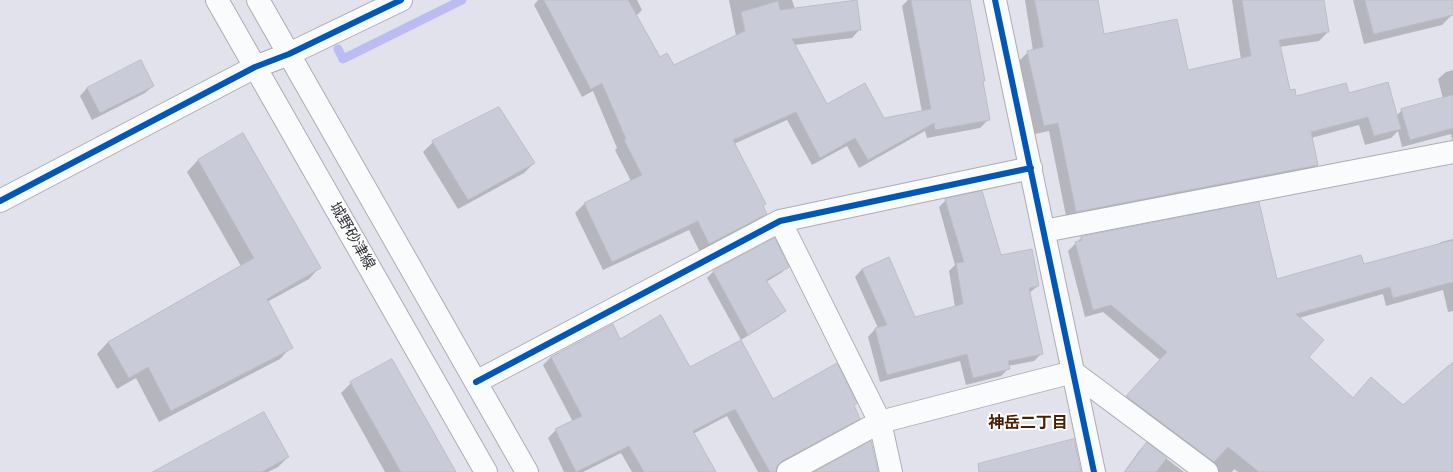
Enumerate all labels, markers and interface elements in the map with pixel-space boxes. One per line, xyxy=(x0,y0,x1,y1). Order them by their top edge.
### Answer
street label: 城野砂津線 xyxy=(325,199,379,273)
district label: 神岳二丁目 xyxy=(988,413,1068,433)

